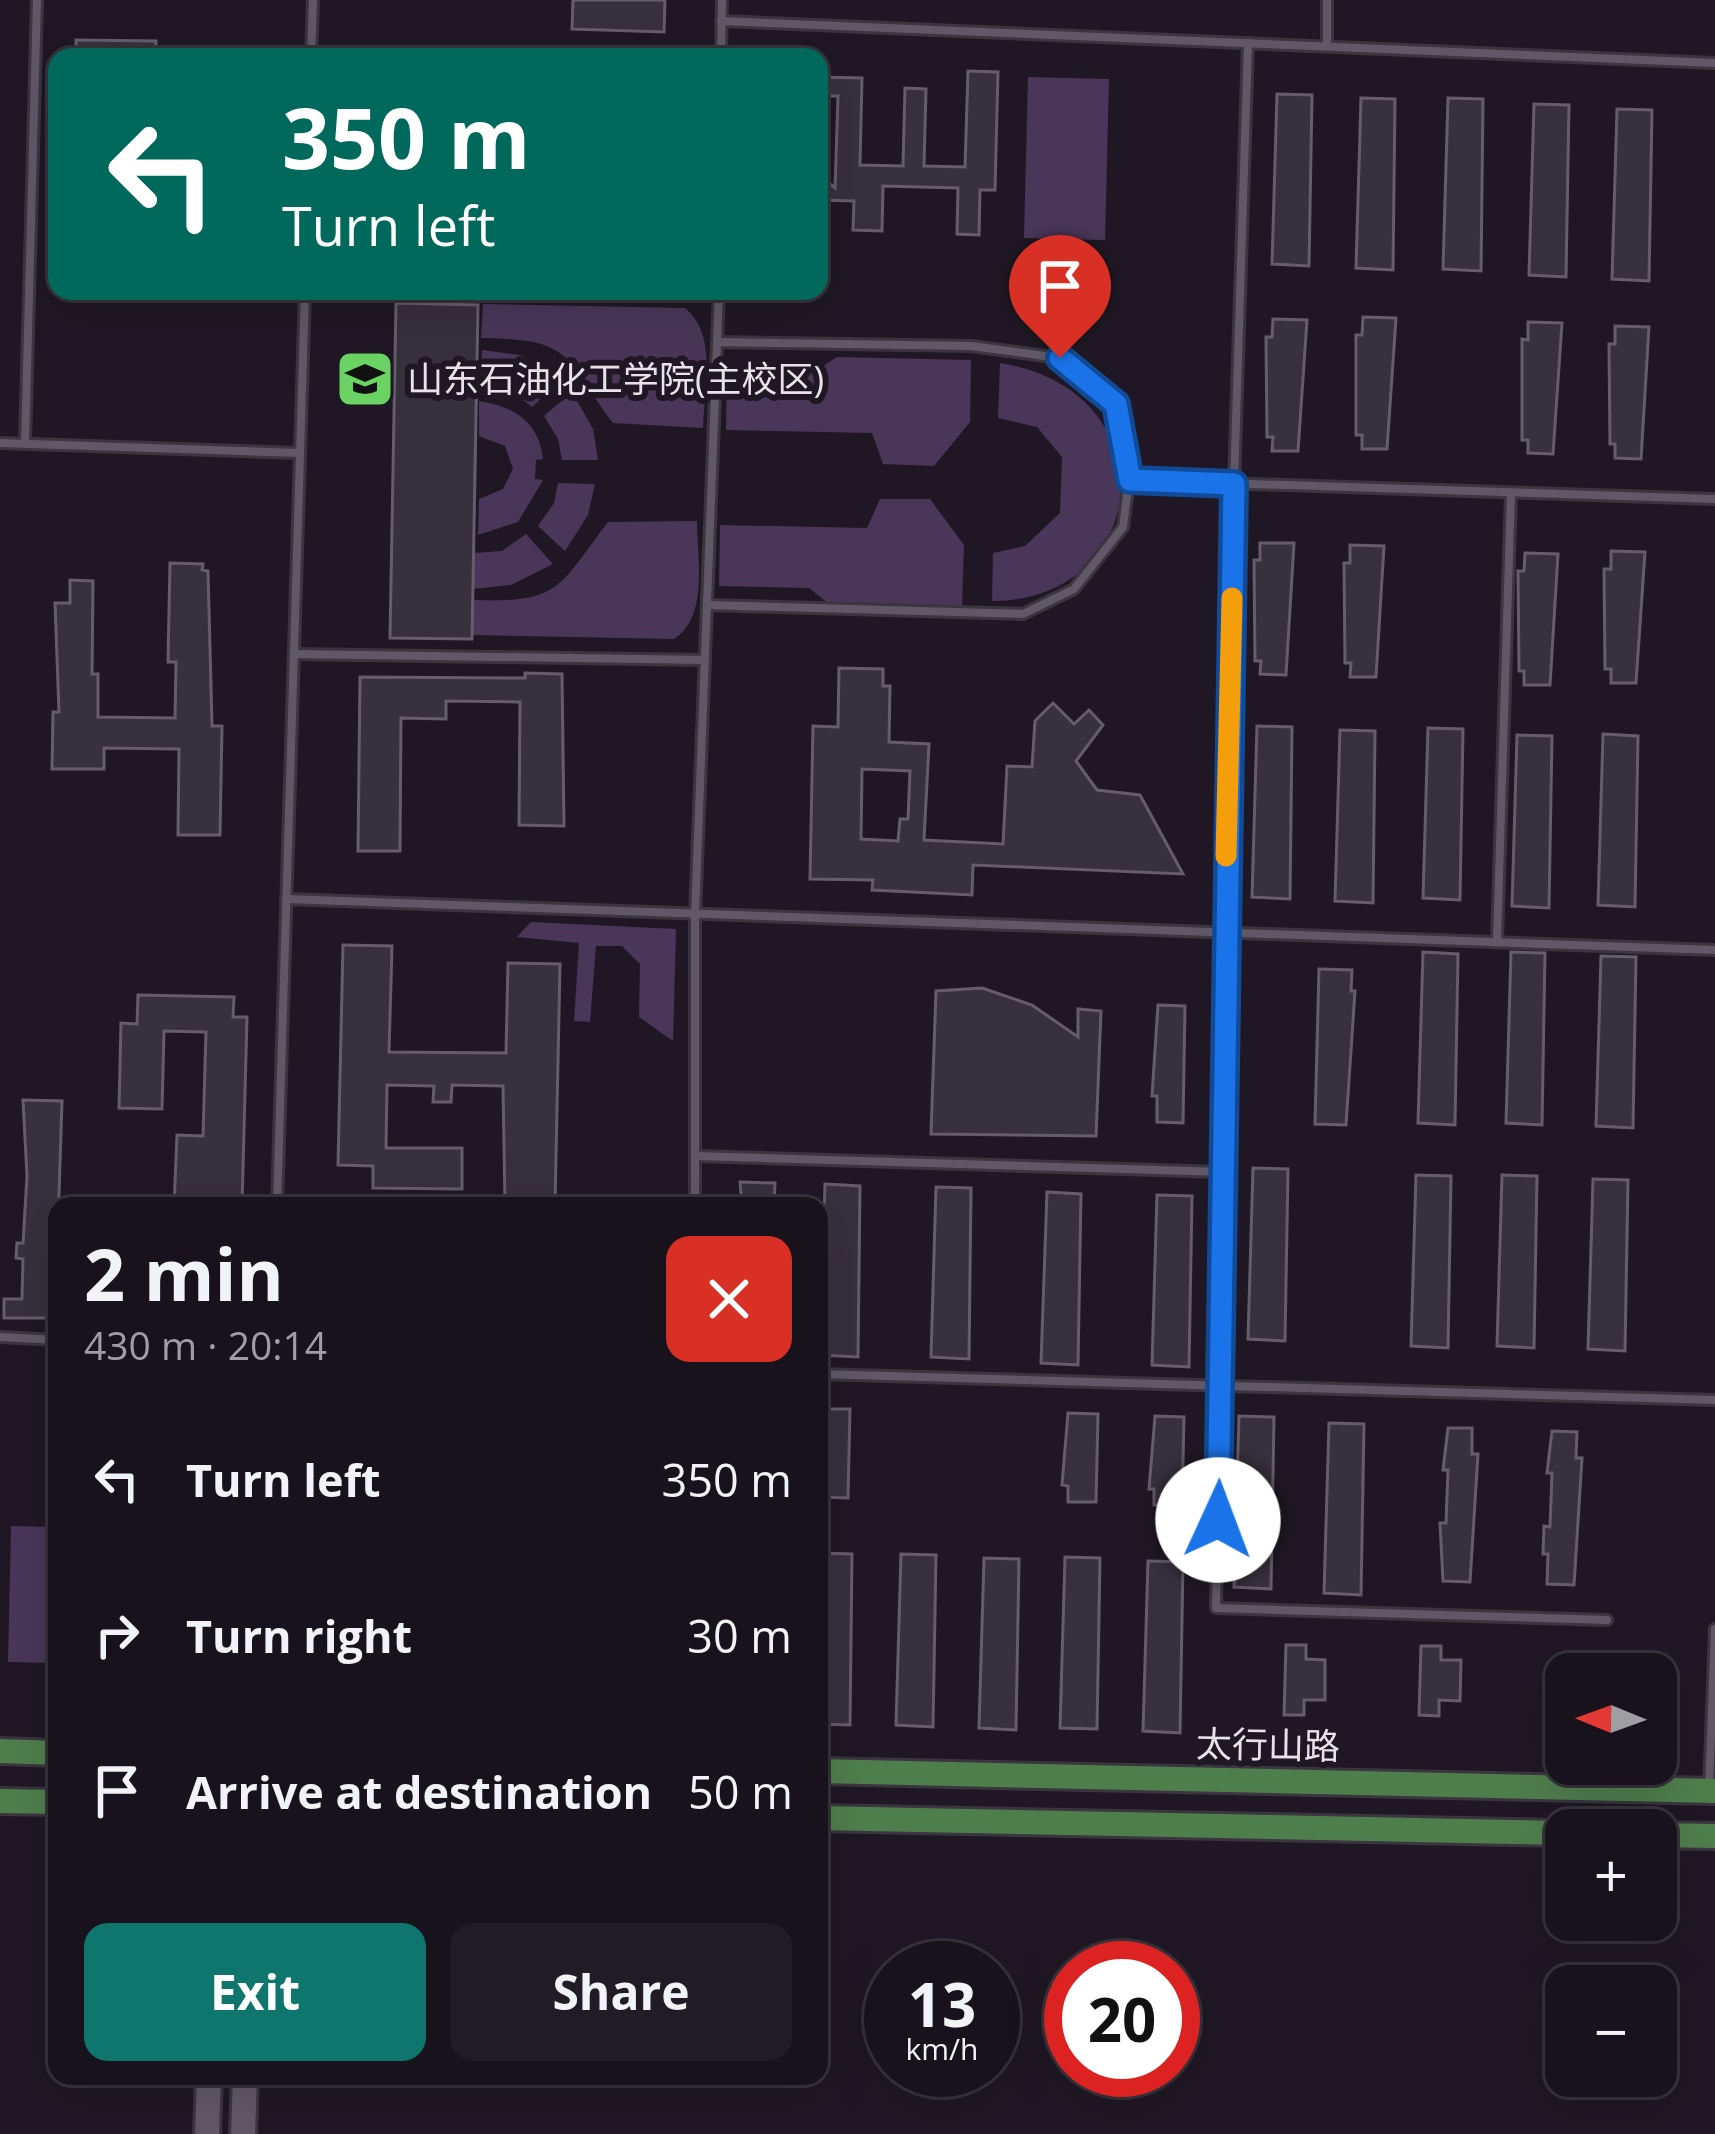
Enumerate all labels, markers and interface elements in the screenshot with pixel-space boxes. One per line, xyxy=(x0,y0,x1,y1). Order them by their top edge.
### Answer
text: 350 m xyxy=(282,79,530,194)
icon: left xyxy=(84,96,240,252)
text: Turn left xyxy=(282,188,495,262)
pin xyxy=(1009,235,1111,358)
icon: arrive xyxy=(1027,253,1093,319)
school or university icon: 山东石油化工学院(主校区) xyxy=(334,348,396,410)
place label: 山东石油化工学院(主校区) xyxy=(407,354,824,403)
text: 2 min xyxy=(84,1224,284,1322)
button: close xyxy=(666,1236,792,1362)
text: 430 m · 20:14 xyxy=(84,1318,327,1371)
icon: left xyxy=(84,1446,150,1512)
text: Turn left xyxy=(186,1449,381,1510)
text: 350 m xyxy=(661,1449,792,1510)
position arrow xyxy=(1155,1457,1281,1583)
icon: right xyxy=(84,1602,150,1668)
text: Turn right xyxy=(186,1605,412,1666)
text: 30 m xyxy=(687,1605,792,1666)
north arrow xyxy=(1545,1653,1677,1785)
map controls xyxy=(1545,1653,1677,2097)
street label: 太行山路 xyxy=(1196,1719,1340,1770)
icon: arrive xyxy=(84,1758,150,1824)
text: Arrive at destination xyxy=(186,1761,652,1822)
text: 50 m xyxy=(688,1761,793,1822)
button: + xyxy=(1545,1809,1677,1941)
button: Exit xyxy=(84,1923,426,2061)
button: Share xyxy=(450,1923,792,2061)
speed limit sign: 20 xyxy=(1044,1941,1200,2097)
text: 13 xyxy=(908,1963,976,2045)
button: − xyxy=(1545,1965,1677,2097)
text: km/h xyxy=(906,2028,978,2069)

